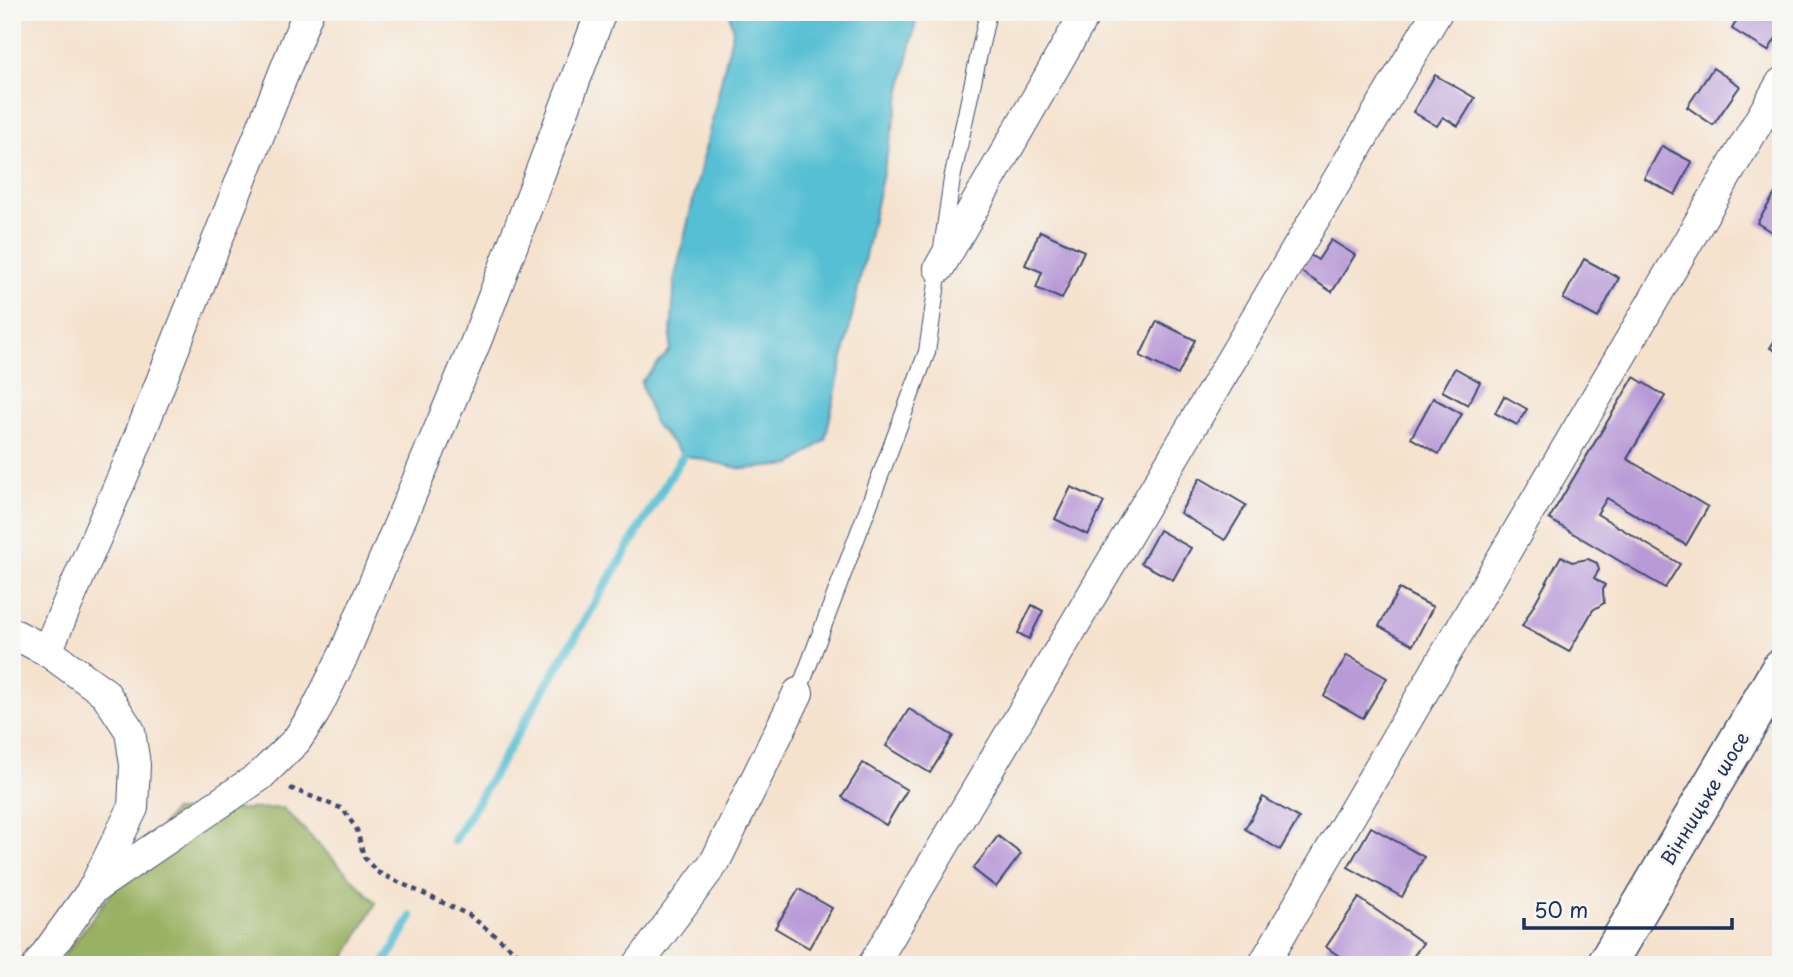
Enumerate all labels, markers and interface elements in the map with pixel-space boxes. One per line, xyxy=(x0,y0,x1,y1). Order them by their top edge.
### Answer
street label: Вінницьке шосе xyxy=(1653,726,1755,870)
scale bar xyxy=(1524,886,1732,930)
text: 50 m xyxy=(1534,893,1588,925)

